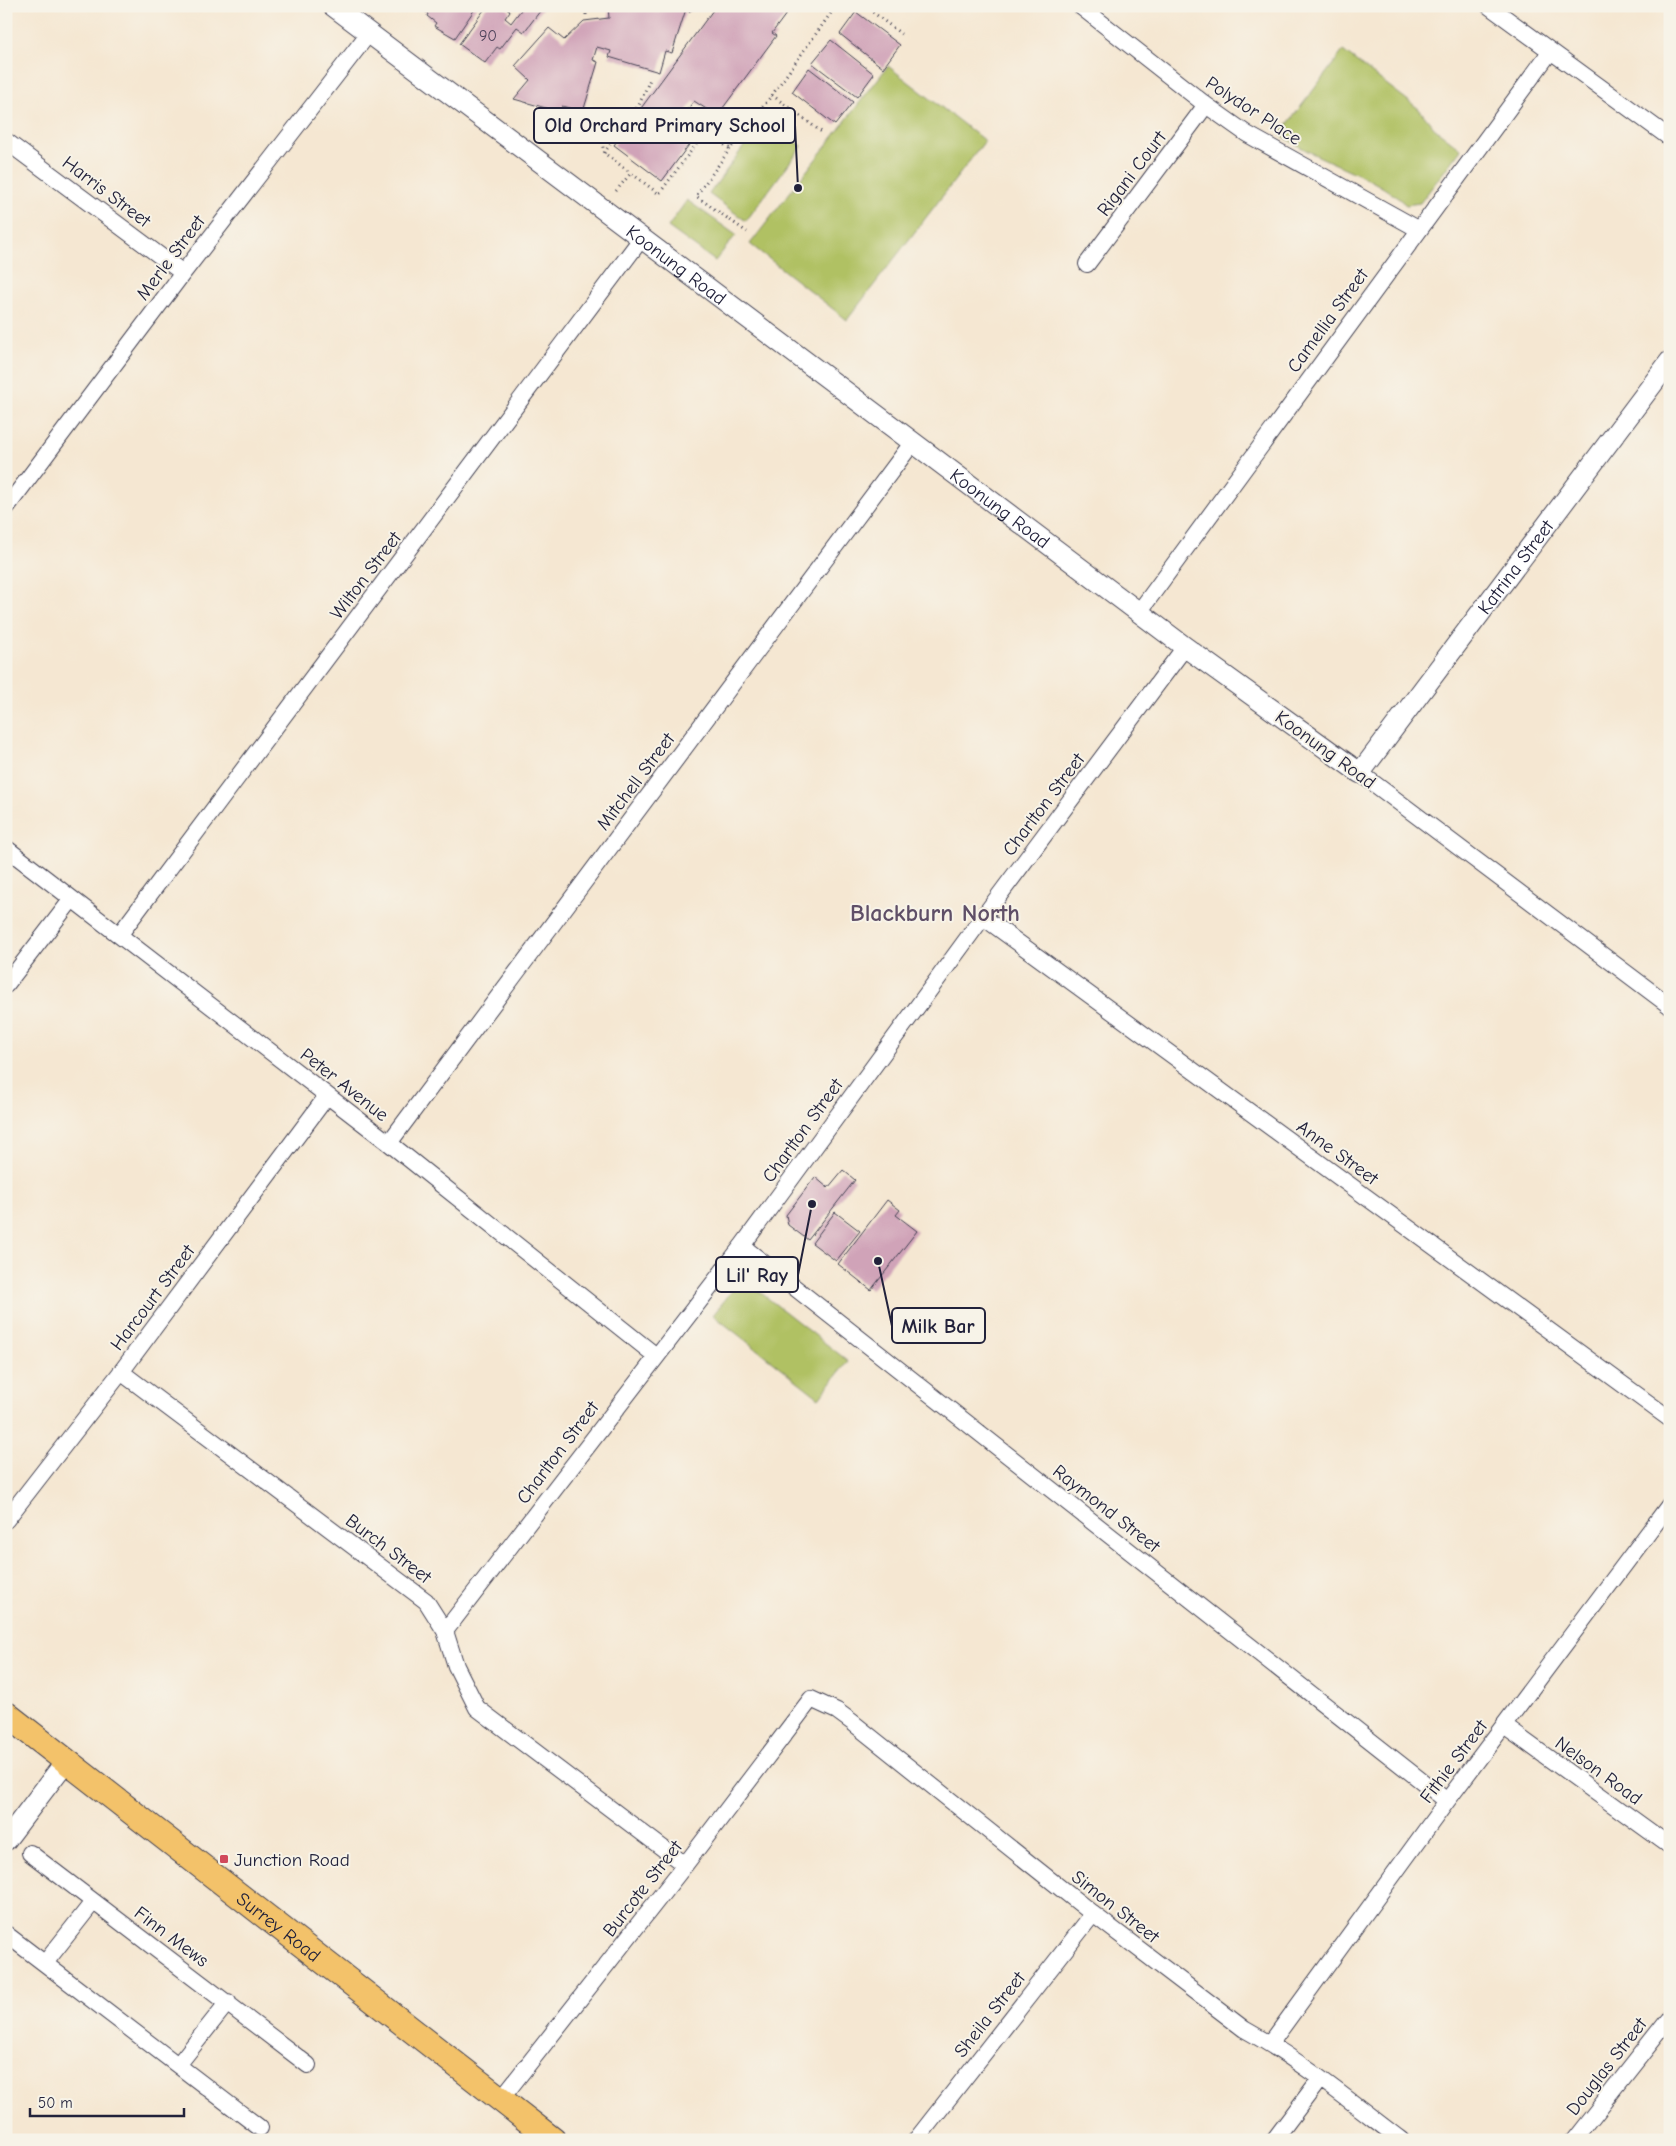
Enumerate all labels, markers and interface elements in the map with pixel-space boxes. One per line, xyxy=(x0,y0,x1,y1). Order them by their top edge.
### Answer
house number: 90 xyxy=(479,27,497,45)
street label: Polydor Place xyxy=(1202,72,1305,150)
callout: Old Orchard Primary School xyxy=(534,108,795,143)
text: Old Orchard Primary School xyxy=(544,114,786,137)
street label: Rigani Court xyxy=(1093,126,1171,221)
street label: Harris Street xyxy=(58,151,155,232)
street label: Merle Street xyxy=(132,210,210,304)
street label: Koonung Road xyxy=(622,221,730,310)
street label: Camellia Street xyxy=(1283,264,1373,377)
street label: Koonung Road xyxy=(945,464,1054,553)
street label: Katrina Street xyxy=(1474,515,1559,619)
street label: Wilton Street xyxy=(326,527,406,624)
street label: Koonung Road xyxy=(1271,706,1380,794)
street label: Mitchell Street xyxy=(592,728,680,835)
street label: Charlton Street xyxy=(998,749,1090,860)
district label: Blackburn North xyxy=(850,899,1020,927)
street label: Peter Avenue xyxy=(296,1044,393,1126)
street label: Charlton Street xyxy=(758,1074,848,1187)
street label: Anne Street xyxy=(1292,1116,1383,1190)
street label: Harcourt Street xyxy=(106,1240,200,1355)
callout: Lil' Ray xyxy=(716,1257,798,1292)
text: Lil' Ray xyxy=(726,1264,789,1287)
callout: Milk Bar xyxy=(892,1308,985,1343)
text: Milk Bar xyxy=(902,1315,975,1338)
street label: Charlton Street xyxy=(512,1397,604,1508)
street label: Raymond Street xyxy=(1049,1460,1165,1558)
street label: Burch Street xyxy=(341,1509,436,1589)
street label: Fithie Street xyxy=(1415,1715,1493,1808)
street label: Nelson Road xyxy=(1551,1732,1646,1810)
street label: Burcote Street xyxy=(598,1836,687,1941)
place label: Junction Road xyxy=(234,1849,350,1871)
marker: Junction Road xyxy=(218,1853,230,1865)
street label: Simon Street xyxy=(1067,1866,1164,1948)
street label: Surrey Road xyxy=(232,1888,325,1967)
street label: Finn Mews xyxy=(130,1902,213,1972)
street label: Sheila Street xyxy=(950,1967,1030,2062)
street label: Douglas Street xyxy=(1562,2013,1652,2120)
scale bar xyxy=(30,2086,184,2118)
text: 50 m xyxy=(38,2094,73,2112)

